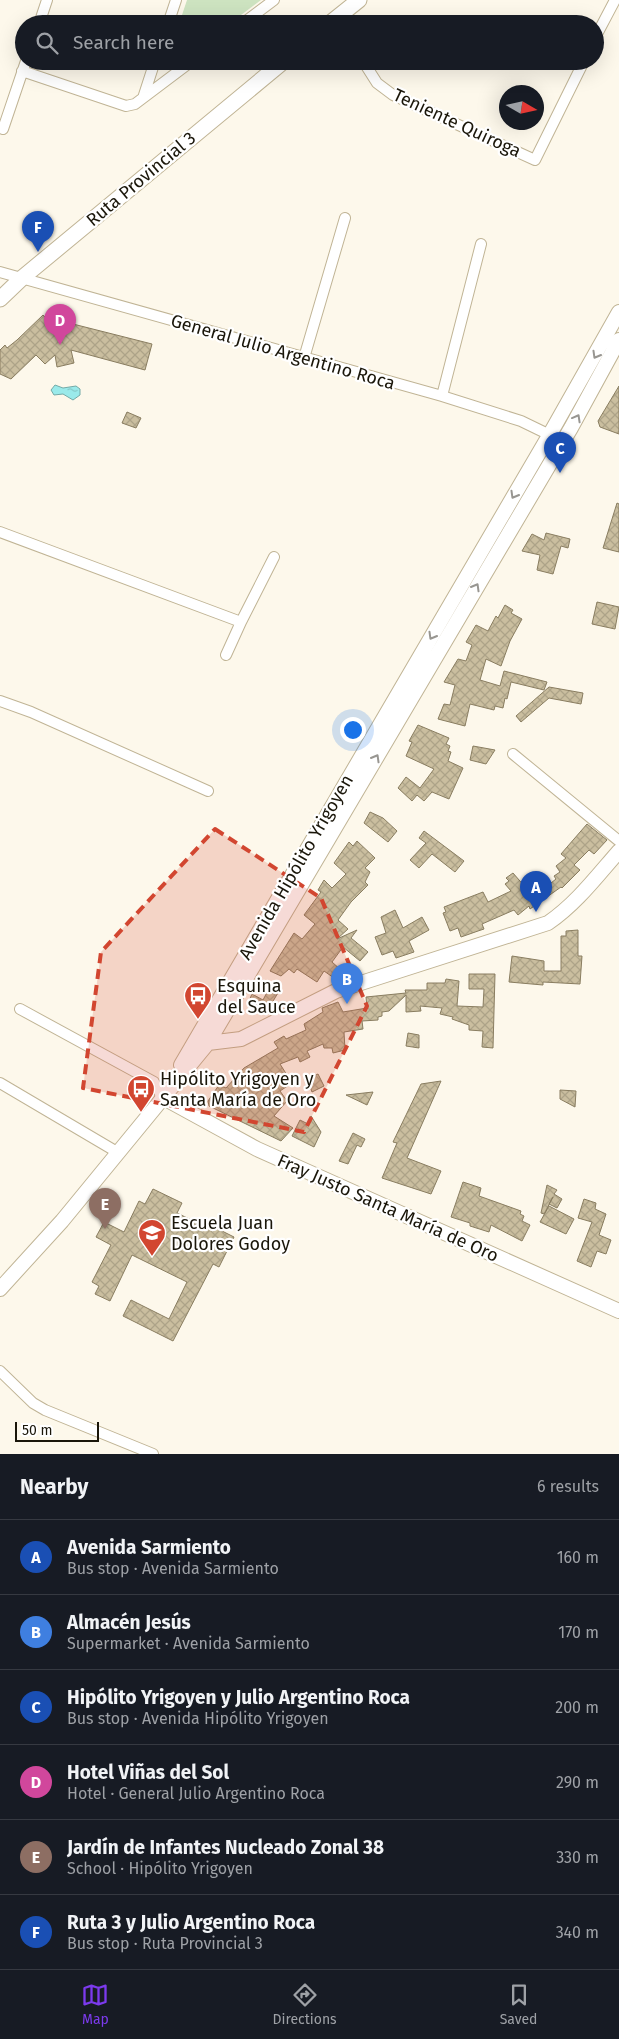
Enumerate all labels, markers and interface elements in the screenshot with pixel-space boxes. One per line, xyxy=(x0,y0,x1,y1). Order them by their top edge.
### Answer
search box xyxy=(15,15,604,70)
icon: search xyxy=(33,29,61,57)
text: Search here xyxy=(73,31,174,54)
street label: Teniente Quiroga xyxy=(390,84,524,162)
north arrow xyxy=(499,85,544,130)
street label: Ruta Provincial 3 xyxy=(82,127,200,231)
pin: F xyxy=(22,211,54,252)
pin: D xyxy=(44,304,76,345)
street label: General Julio Argentino Roca xyxy=(168,309,398,395)
one-way arrow xyxy=(592,349,602,358)
one-way arrow xyxy=(571,414,581,423)
pin: C xyxy=(544,432,576,473)
one-way arrow xyxy=(511,490,521,499)
one-way arrow xyxy=(470,584,480,593)
one-way arrow xyxy=(428,630,438,639)
your location xyxy=(340,717,366,743)
one-way arrow xyxy=(369,754,379,763)
street label: Avenida Hipólito Yrigoyen xyxy=(234,771,358,963)
pin: A xyxy=(520,871,552,912)
pin: B xyxy=(331,963,363,1004)
place label: Esquina del Sauce xyxy=(217,975,296,1018)
bus stop icon: Esquina del Sauce xyxy=(183,981,213,1020)
place label: Hipólito Yrigoyen y Santa María de Oro xyxy=(160,1068,316,1111)
bus stop icon: Hipólito Yrigoyen y Santa María de Oro xyxy=(126,1074,156,1113)
street label: Fray Justo Santa María de Oro xyxy=(274,1149,502,1267)
pin: E xyxy=(89,1188,121,1229)
place label: Escuela Juan Dolores Godoy xyxy=(171,1212,290,1255)
school or university icon: Escuela Juan Dolores Godoy xyxy=(137,1218,167,1257)
scale bar xyxy=(15,1419,99,1442)
text: 50 m xyxy=(22,1422,53,1439)
text: Nearby xyxy=(20,1474,88,1500)
text: 6 results xyxy=(537,1477,599,1496)
text: Avenida Sarmiento xyxy=(67,1536,231,1559)
text: A xyxy=(31,1548,41,1567)
text: 160 m xyxy=(557,1548,599,1567)
text: Bus stop · Avenida Sarmiento xyxy=(67,1559,279,1578)
text: Almacén Jesús xyxy=(67,1611,191,1634)
text: B xyxy=(31,1623,41,1642)
text: 170 m xyxy=(558,1623,599,1642)
text: Supermarket · Avenida Sarmiento xyxy=(67,1634,310,1653)
text: Hipólito Yrigoyen y Julio Argentino Roca xyxy=(67,1686,410,1709)
text: C xyxy=(31,1698,41,1717)
text: 200 m xyxy=(555,1698,599,1717)
text: Bus stop · Avenida Hipólito Yrigoyen xyxy=(67,1709,329,1728)
text: Hotel Viñas del Sol xyxy=(67,1761,229,1784)
text: D xyxy=(31,1773,41,1792)
text: 290 m xyxy=(556,1773,599,1792)
text: Hotel · General Julio Argentino Roca xyxy=(67,1784,325,1803)
text: Jardín de Infantes Nucleado Zonal 38 xyxy=(67,1836,384,1859)
text: E xyxy=(32,1848,40,1867)
text: 330 m xyxy=(556,1848,599,1867)
text: School · Hipólito Yrigoyen xyxy=(67,1859,253,1878)
text: Ruta 3 y Julio Argentino Roca xyxy=(67,1911,315,1934)
text: F xyxy=(32,1923,40,1942)
text: 340 m xyxy=(556,1923,599,1942)
text: Bus stop · Ruta Provincial 3 xyxy=(67,1934,263,1953)
tab: Map xyxy=(81,1981,109,2028)
tab: Directions xyxy=(272,1981,337,2028)
tab: Saved xyxy=(500,1981,538,2028)

